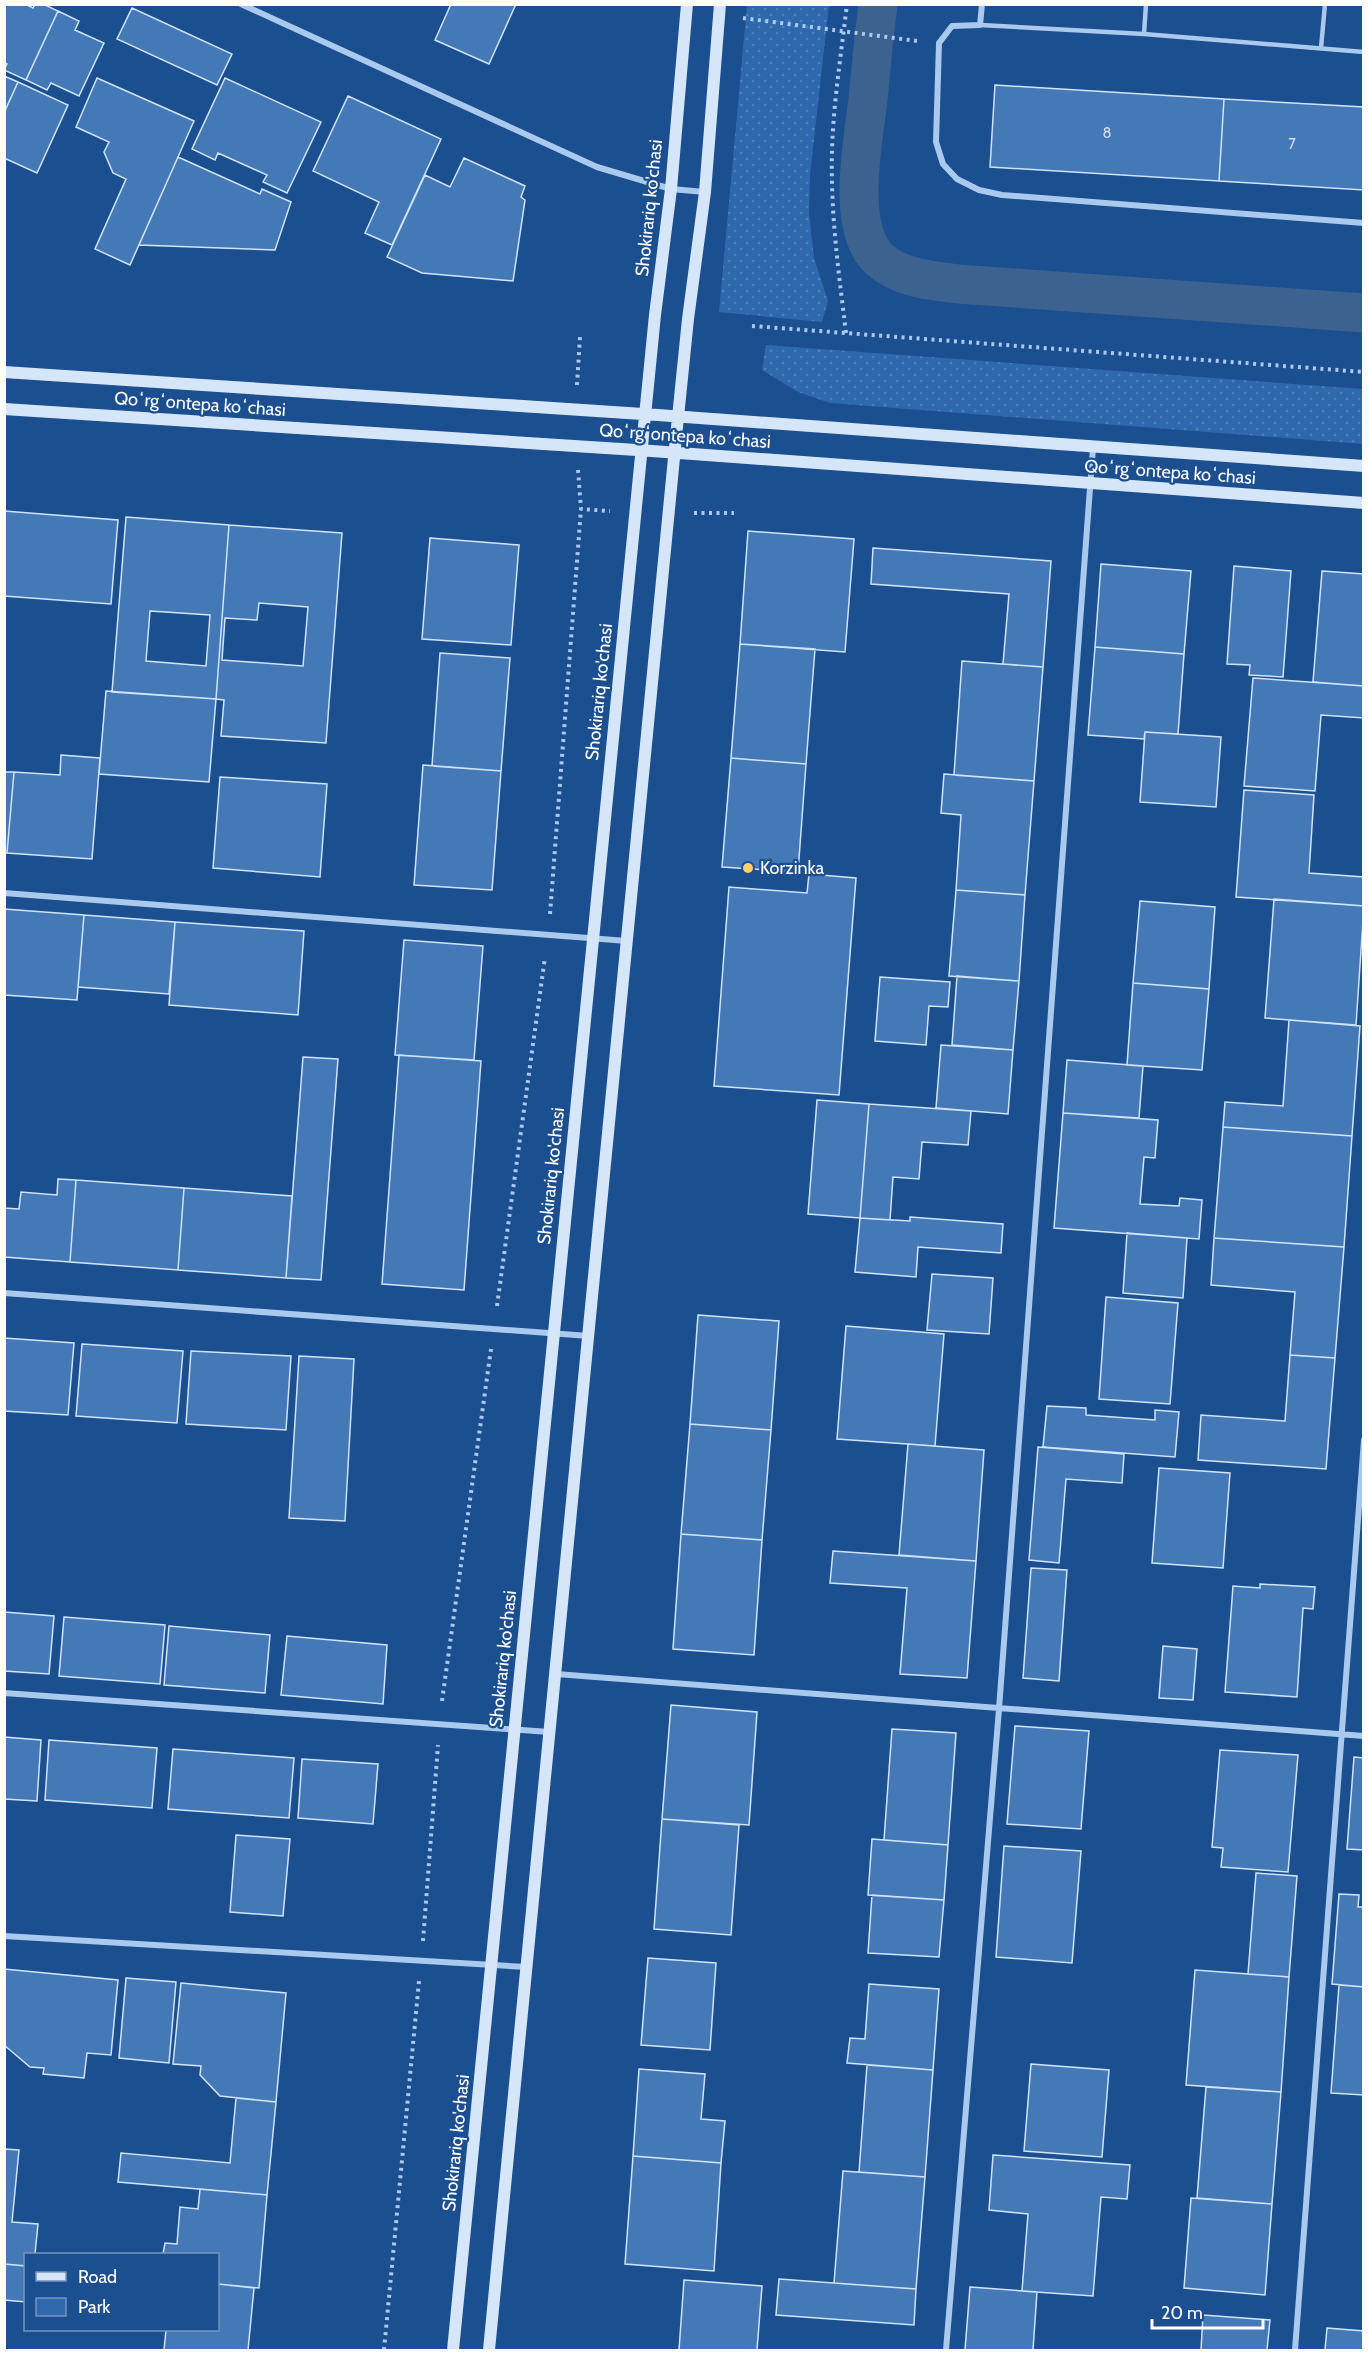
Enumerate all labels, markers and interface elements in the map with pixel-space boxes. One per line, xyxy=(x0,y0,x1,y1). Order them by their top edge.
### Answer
house number: 8 xyxy=(1102,124,1112,142)
house number: 7 xyxy=(1288,135,1296,153)
street label: Shokirariq ko'chasi xyxy=(631,138,667,278)
street label: Qoʻrgʻontepa koʻchasi xyxy=(114,387,286,421)
street label: Qoʻrgʻontepa koʻchasi xyxy=(599,419,771,453)
street label: Qoʻrgʻontepa koʻchasi xyxy=(1084,455,1256,489)
street label: Shokirariq ko'chasi xyxy=(581,622,617,762)
place label: Korzinka xyxy=(760,857,824,879)
marker: Korzinka xyxy=(741,861,755,875)
street label: Shokirariq ko'chasi xyxy=(533,1106,569,1246)
street label: Shokirariq ko'chasi xyxy=(485,1589,521,1729)
street label: Shokirariq ko'chasi xyxy=(438,2073,474,2213)
legend xyxy=(24,2253,219,2331)
text: Road xyxy=(78,2266,117,2288)
scale bar xyxy=(1152,2292,1263,2330)
text: Park xyxy=(78,2296,111,2318)
text: 20 m xyxy=(1161,2302,1203,2324)

